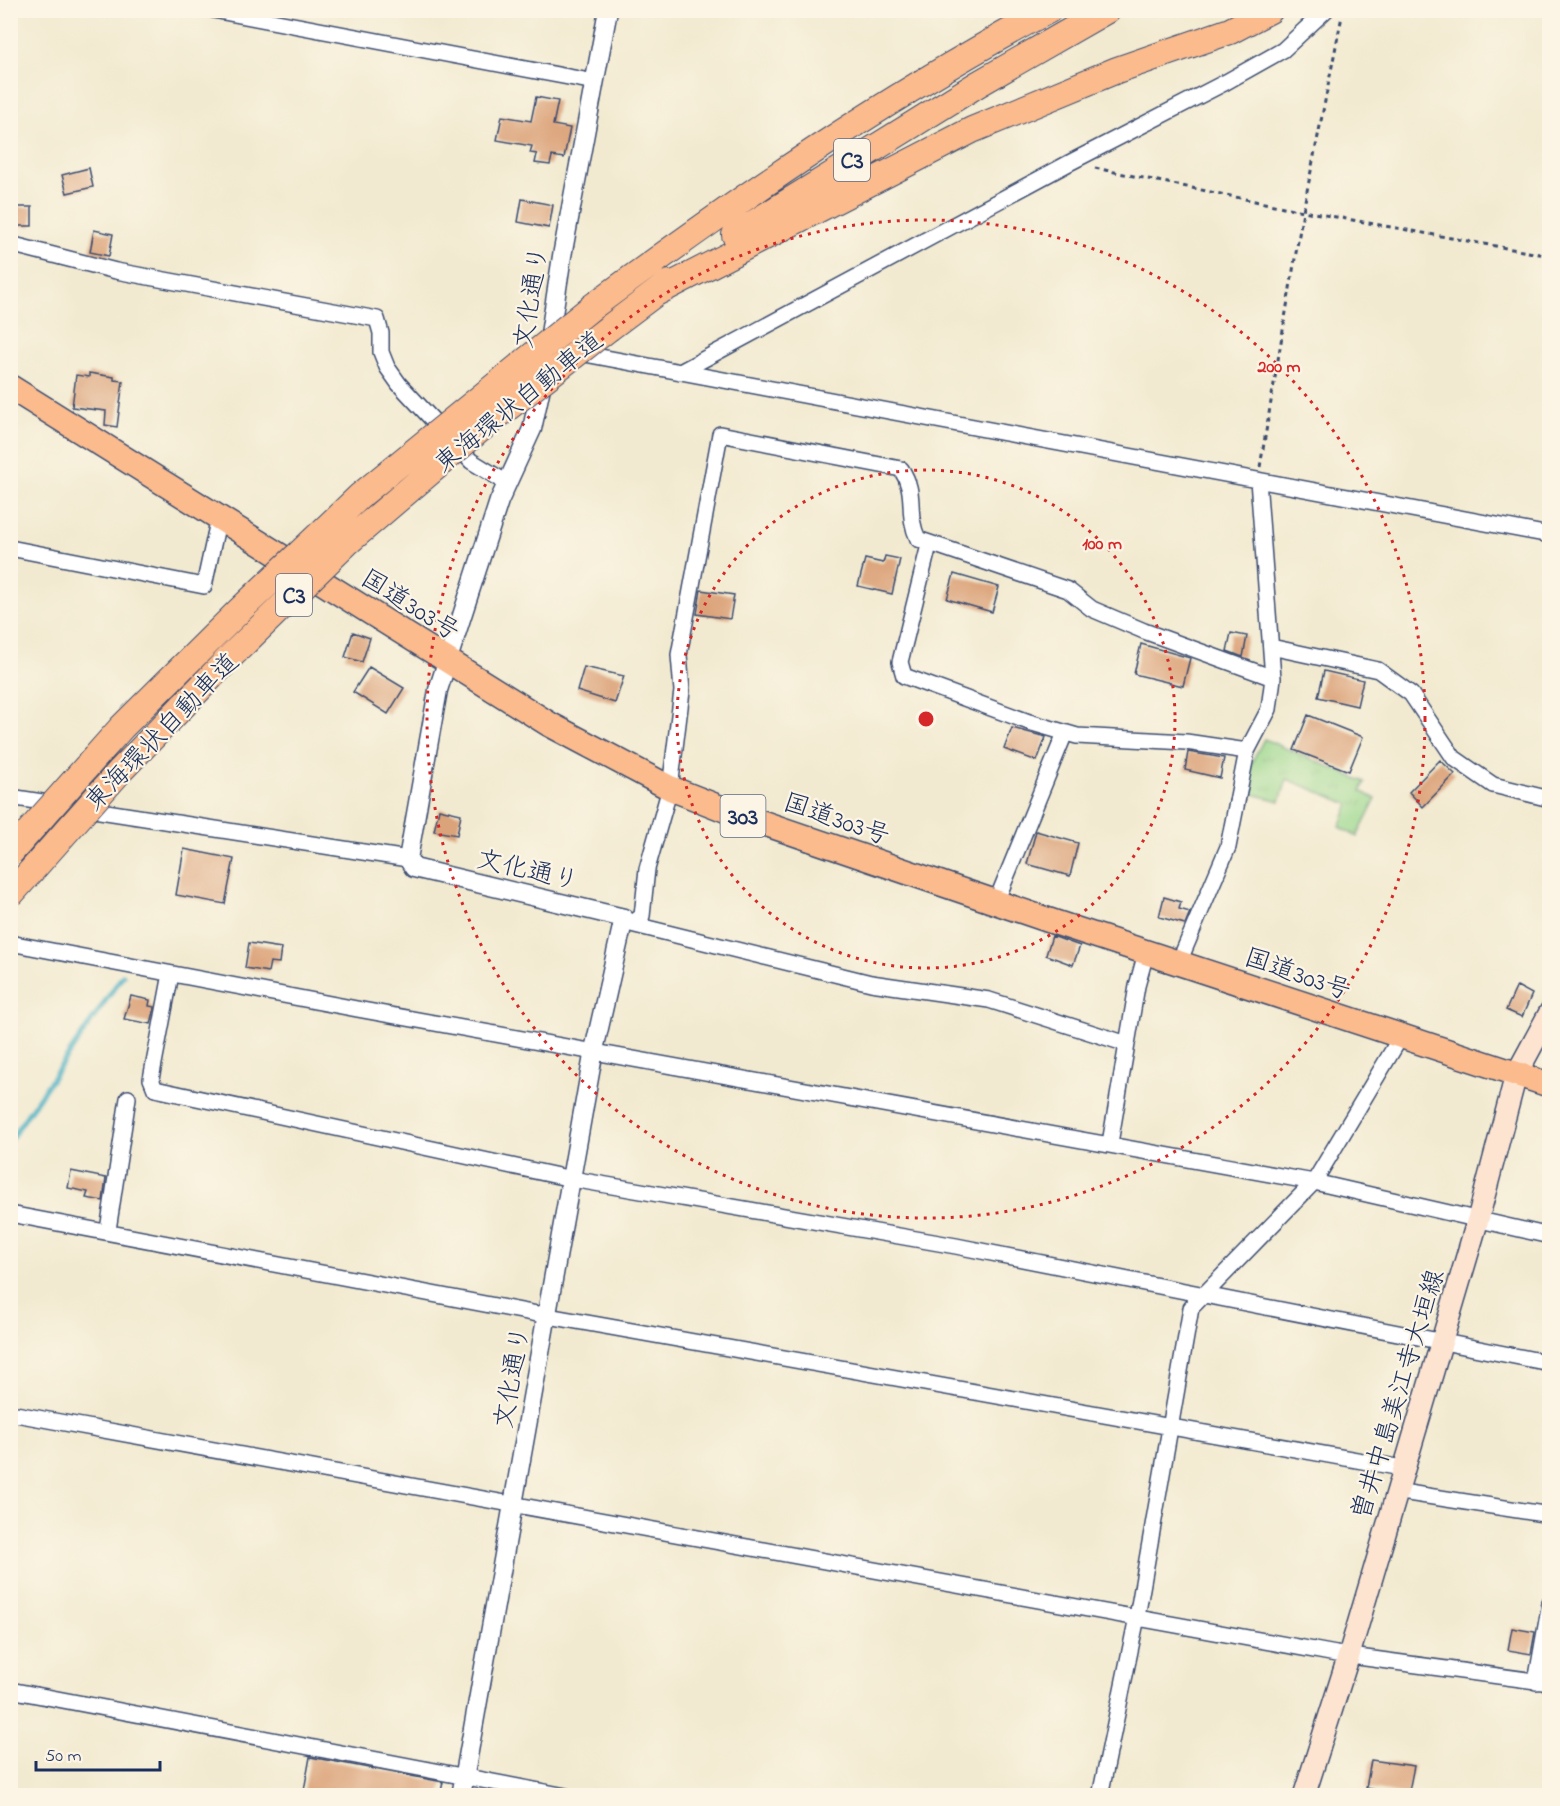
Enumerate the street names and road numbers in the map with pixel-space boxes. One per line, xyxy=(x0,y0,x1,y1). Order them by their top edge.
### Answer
road number: C3 xyxy=(834,139,870,181)
street label: 文化通り xyxy=(506,243,560,352)
street label: 東海環状自動車道 xyxy=(427,323,613,484)
street label: 国道303号 xyxy=(352,561,466,652)
road number: C3 xyxy=(276,574,312,616)
street label: 東海環状自動車道 xyxy=(77,645,249,821)
street label: 国道303号 xyxy=(777,785,895,857)
road number: 303 xyxy=(720,795,766,837)
street label: 文化通り xyxy=(472,842,582,902)
street label: 国道303号 xyxy=(1238,940,1356,1012)
street label: 曽井中島美江寺大垣線 xyxy=(1344,1265,1456,1525)
street label: 文化通り xyxy=(486,1323,542,1432)

